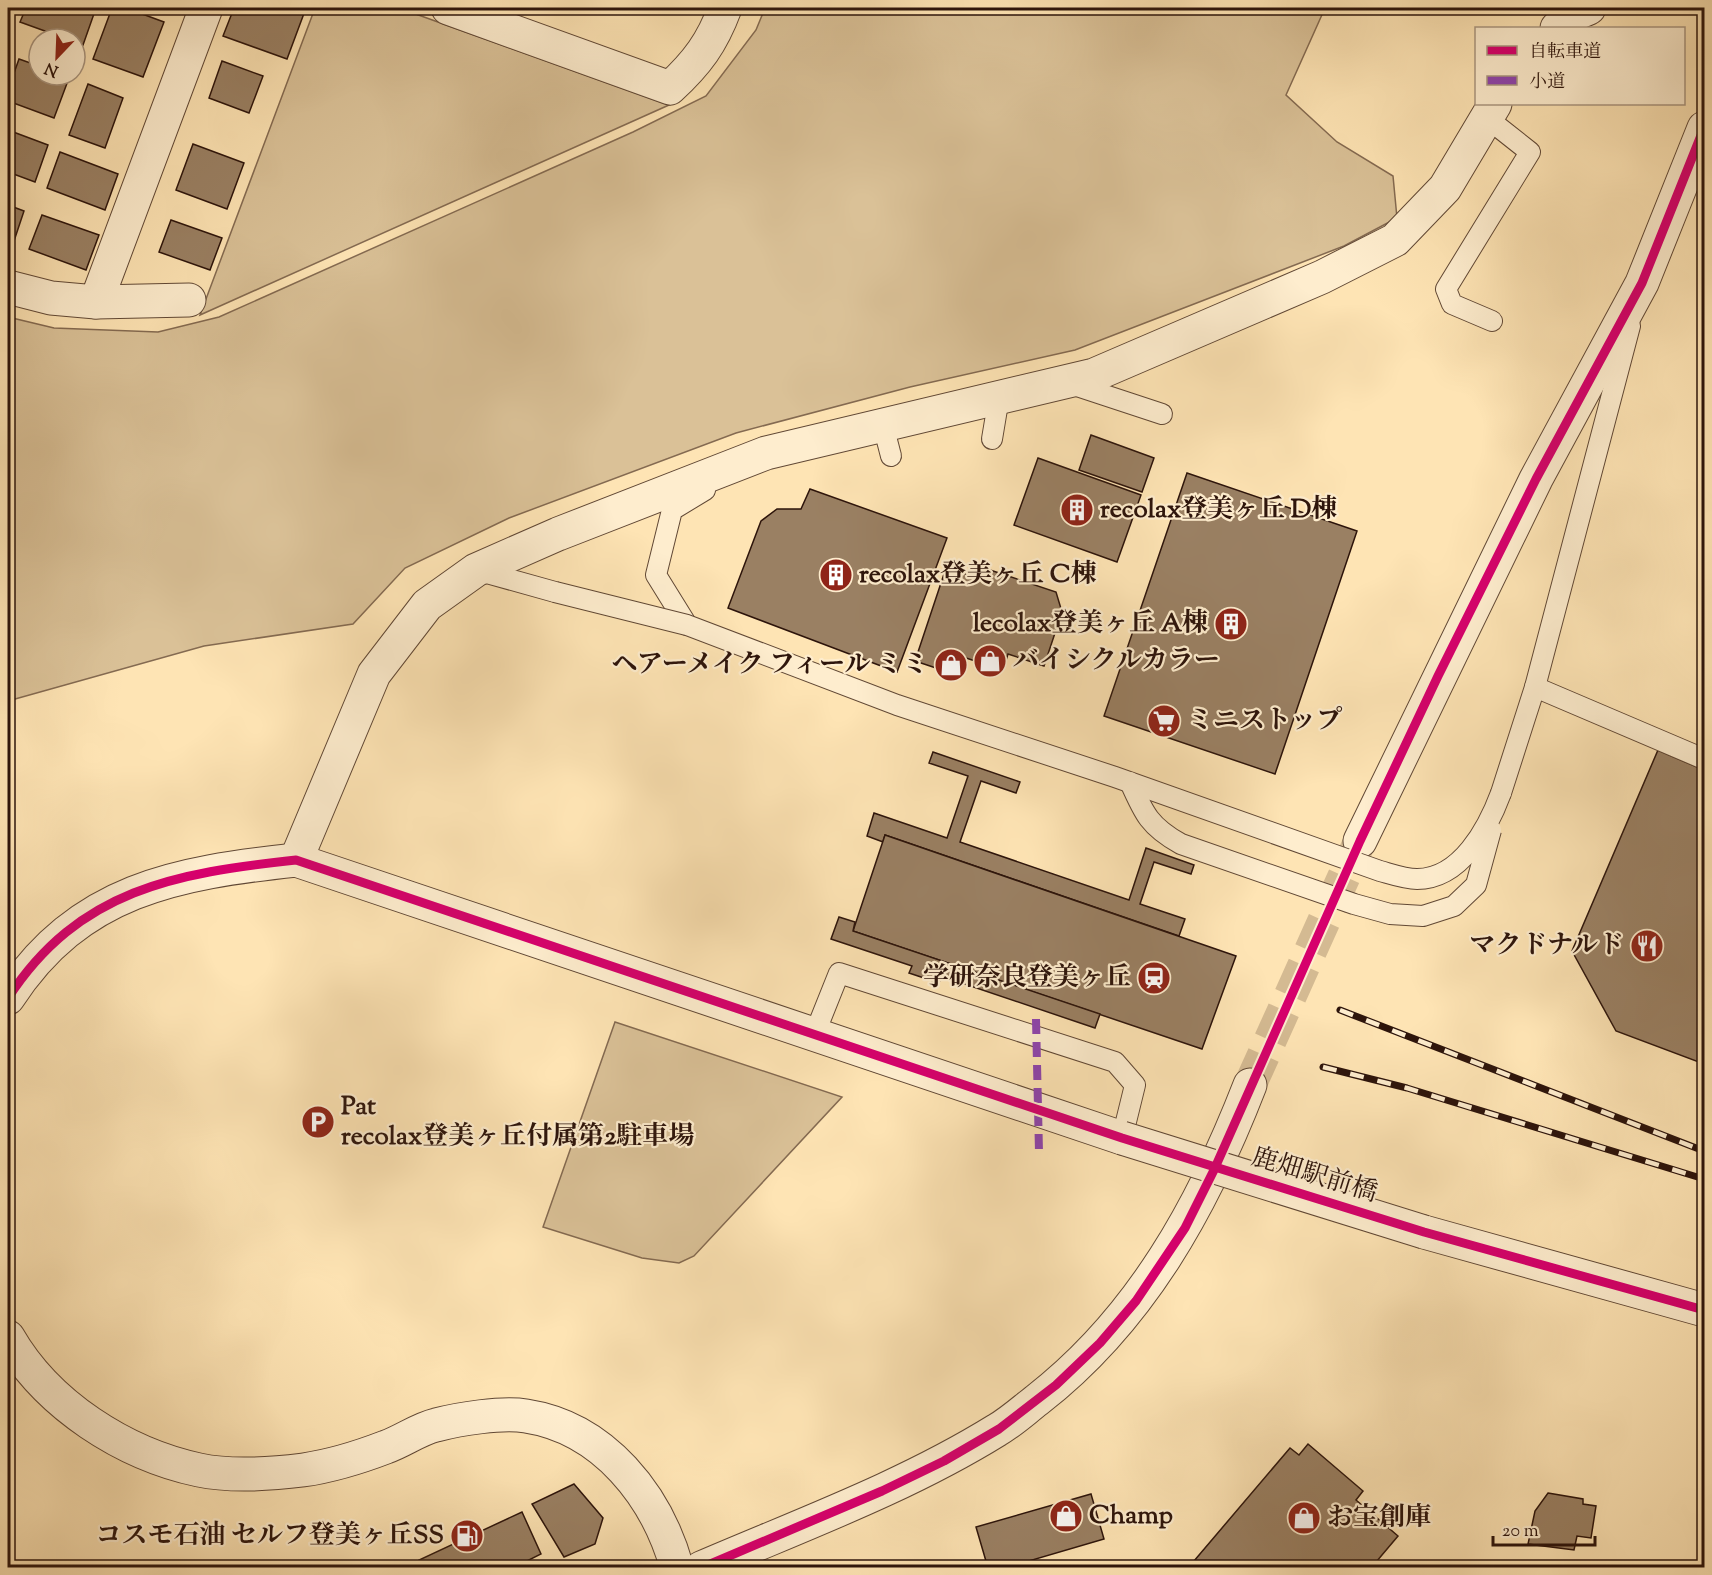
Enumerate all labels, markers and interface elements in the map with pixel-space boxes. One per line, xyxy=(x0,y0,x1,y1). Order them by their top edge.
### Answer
north arrow xyxy=(27,27,87,87)
legend xyxy=(1475,27,1685,105)
text: 自転車道 xyxy=(1529,40,1601,66)
text: N xyxy=(42,55,62,82)
text: 小道 xyxy=(1529,70,1565,96)
building icon: recolax登美ヶ丘 D棟 xyxy=(1059,492,1095,528)
place label: recolax登美ヶ丘 D棟 xyxy=(1100,492,1337,529)
building icon: recolax登美ヶ丘 C棟 xyxy=(818,557,854,593)
place label: recolax登美ヶ丘 C棟 xyxy=(859,557,1097,594)
place label: lecolax登美ヶ丘 A棟 xyxy=(973,606,1208,643)
building icon: lecolax登美ヶ丘 A棟 xyxy=(1213,606,1249,642)
shop icon: バイシクルカラー xyxy=(972,643,1008,679)
place label: バイシクルカラー xyxy=(1013,643,1220,680)
place label: ヘアーメイク フィール ミミ xyxy=(611,647,928,684)
shop icon: ヘアーメイク フィール ミミ xyxy=(933,647,969,683)
supermarket icon: ミニストップ xyxy=(1146,703,1182,739)
place label: ミニストップ xyxy=(1187,703,1342,740)
place label: マクドナルド xyxy=(1469,928,1624,965)
restaurant icon: マクドナルド xyxy=(1629,928,1665,964)
place label: 学研奈良登美ヶ丘 xyxy=(923,960,1131,997)
station icon: 学研奈良登美ヶ丘 xyxy=(1136,960,1172,996)
place label: Pat recolax登美ヶ丘付属第2駐車場 xyxy=(341,1089,694,1156)
parking icon: Pat recolax登美ヶ丘付属第2駐車場 xyxy=(300,1104,336,1140)
street label: 鹿畑駅前橋 xyxy=(1246,1139,1382,1213)
shop icon: Champ xyxy=(1048,1498,1084,1534)
place label: Champ xyxy=(1089,1498,1173,1535)
shop icon: お宝創庫 xyxy=(1286,1500,1322,1536)
place label: お宝創庫 xyxy=(1327,1500,1431,1537)
scale bar xyxy=(1493,1509,1595,1547)
place label: コスモ石油 セルフ登美ヶ丘SS xyxy=(95,1518,444,1555)
fuel station icon: コスモ石油 セルフ登美ヶ丘SS xyxy=(449,1518,485,1554)
text: 20 m xyxy=(1502,1519,1539,1545)

